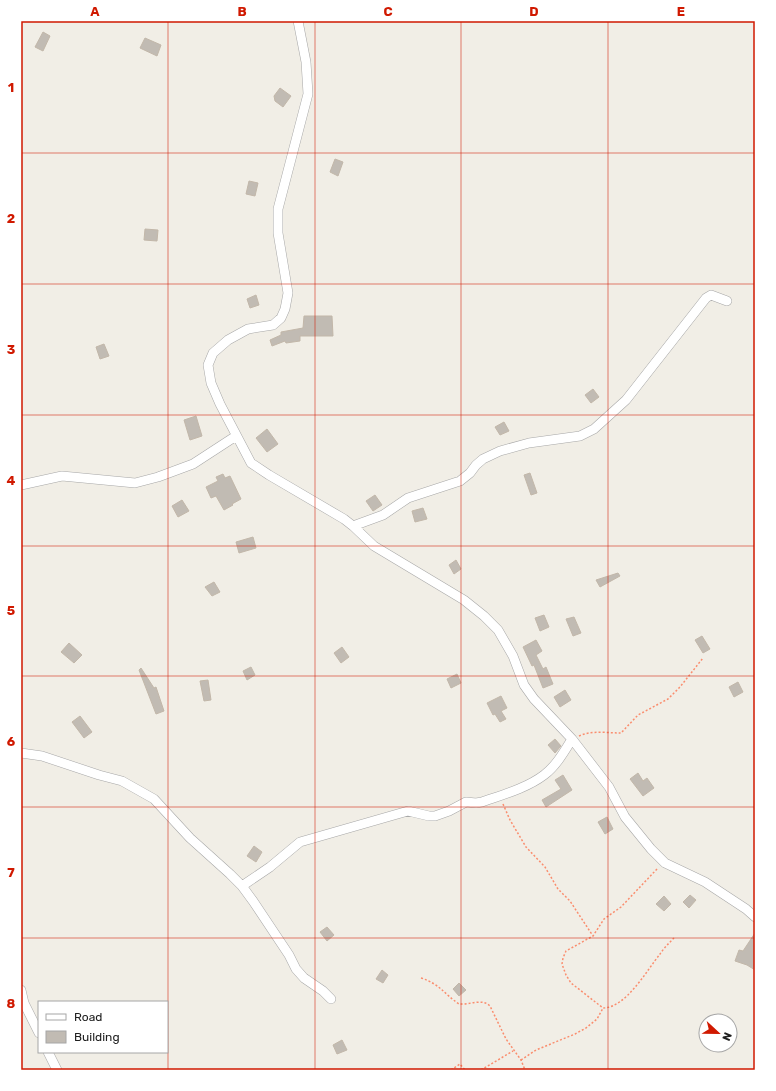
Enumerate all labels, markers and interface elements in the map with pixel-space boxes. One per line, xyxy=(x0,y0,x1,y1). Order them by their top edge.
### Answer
text: A xyxy=(90,4,100,19)
text: B xyxy=(237,4,247,19)
text: C xyxy=(383,4,393,19)
text: D xyxy=(529,4,539,19)
text: E xyxy=(677,4,685,19)
text: 1 xyxy=(8,80,14,95)
text: 2 xyxy=(7,211,15,226)
text: 3 xyxy=(7,342,16,357)
text: 4 xyxy=(7,473,16,488)
text: 5 xyxy=(7,603,15,618)
text: 6 xyxy=(7,734,16,749)
text: 7 xyxy=(7,865,15,880)
text: 8 xyxy=(7,996,16,1011)
legend xyxy=(38,1001,168,1053)
text: Road xyxy=(74,1010,102,1024)
north arrow xyxy=(698,1013,738,1053)
text: Building xyxy=(74,1030,120,1044)
text: N xyxy=(719,1030,734,1043)

